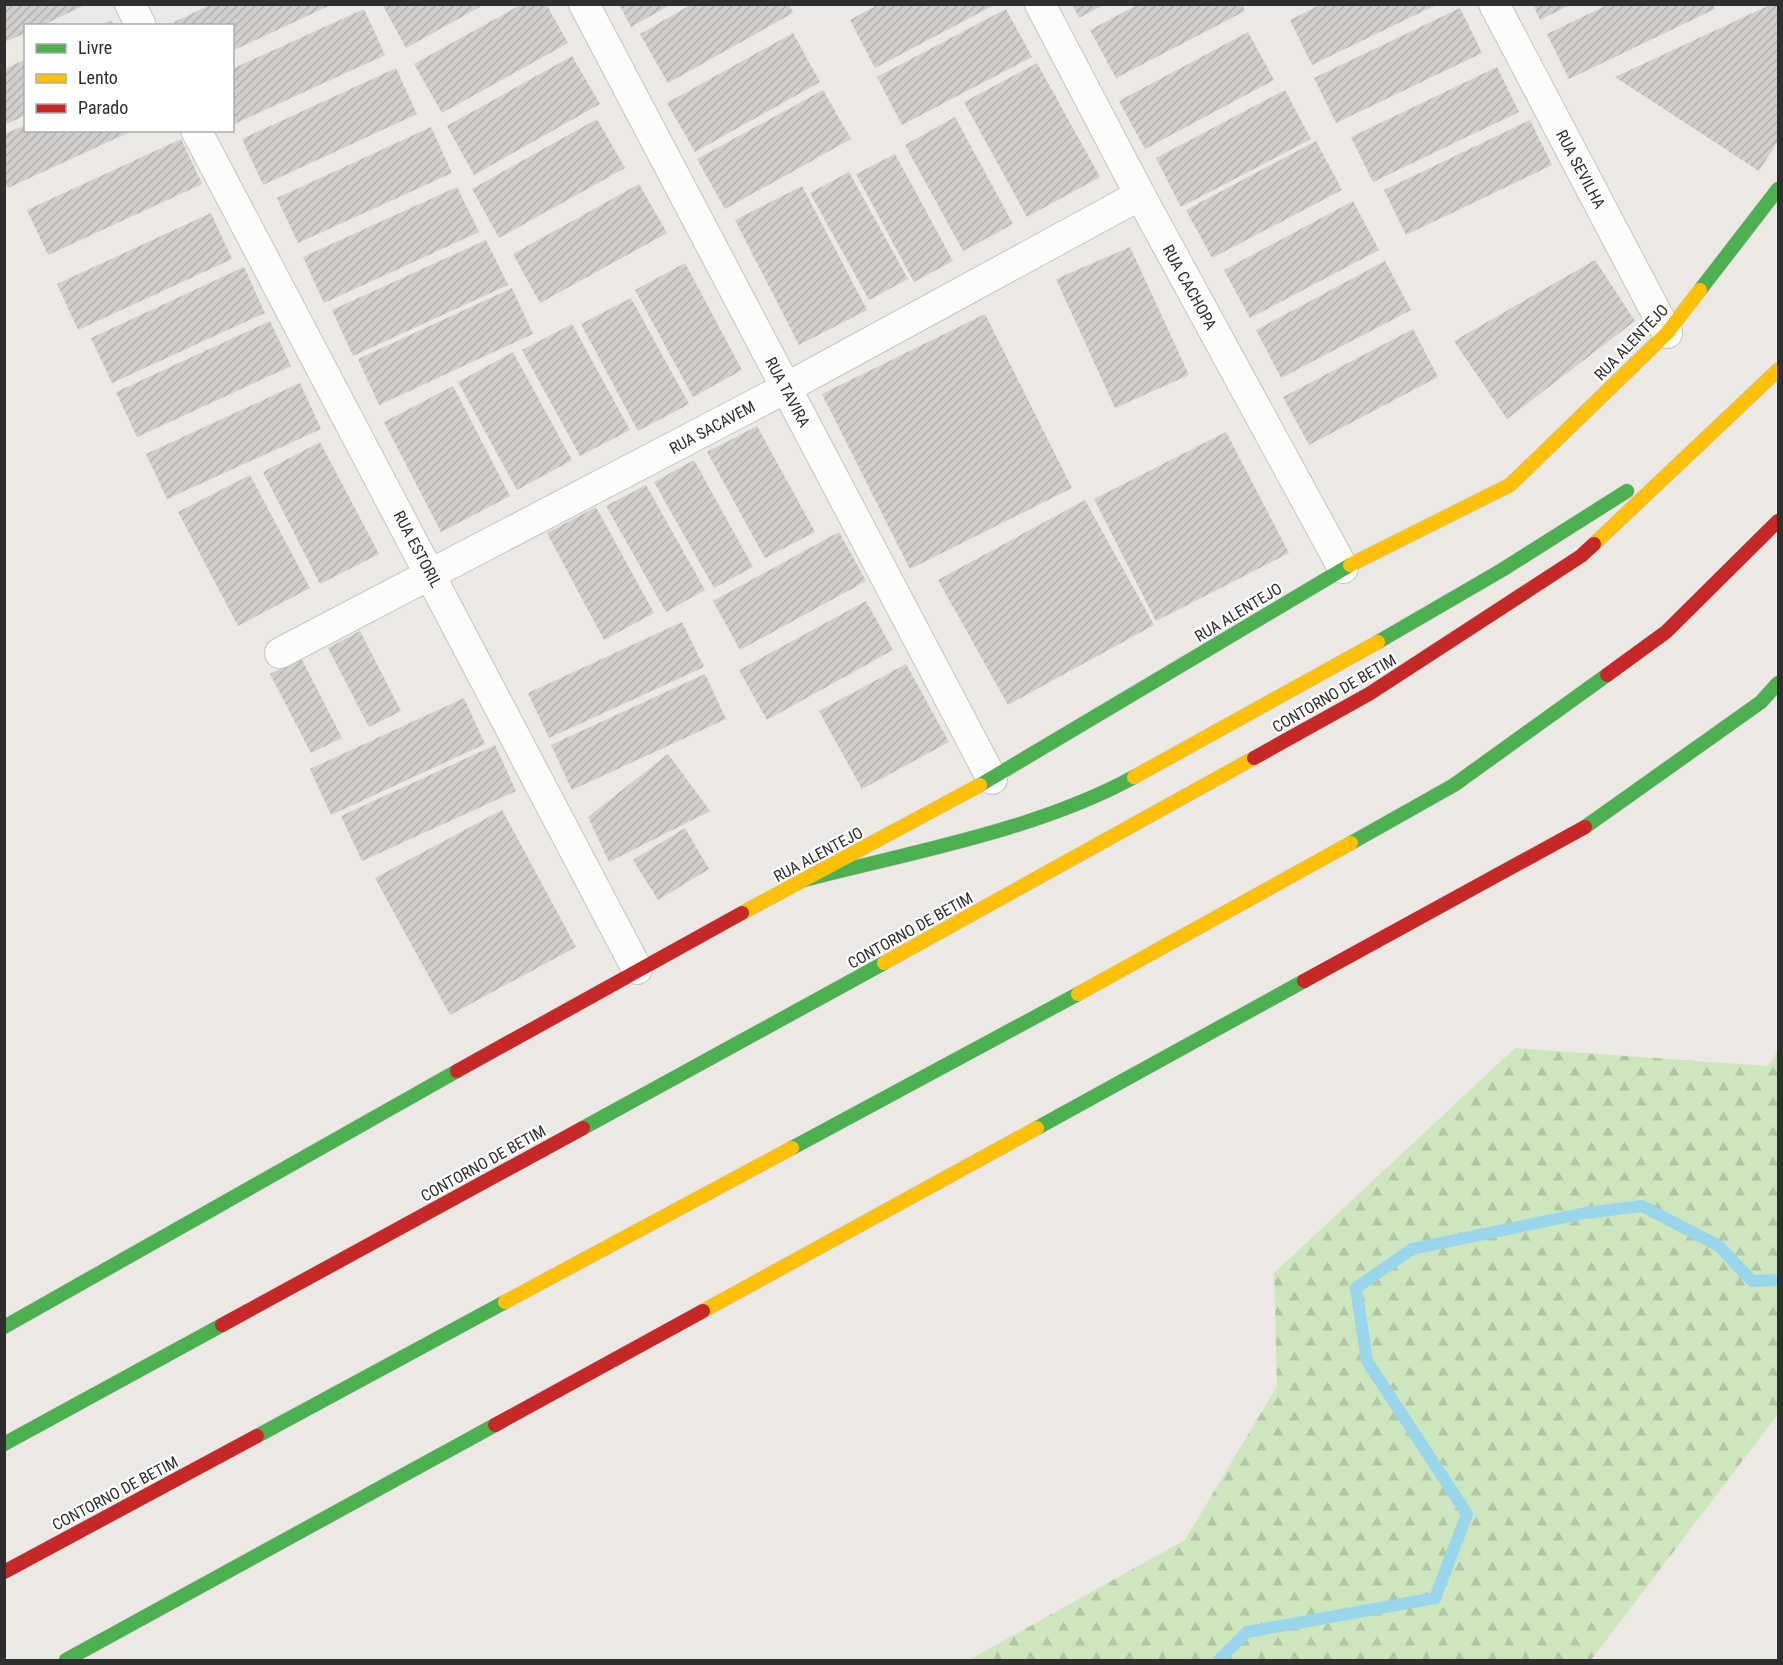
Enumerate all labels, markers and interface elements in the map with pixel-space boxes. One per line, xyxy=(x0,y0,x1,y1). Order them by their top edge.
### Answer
legend xyxy=(24,24,234,132)
text: Livre xyxy=(78,37,112,58)
text: Lento xyxy=(78,67,118,88)
text: Parado xyxy=(78,97,128,118)
street label: RUA SEVILHA xyxy=(1552,127,1609,212)
street label: RUA CACHOPA xyxy=(1158,242,1221,333)
street label: RUA ALENTEJO xyxy=(1590,300,1672,384)
street label: RUA TAVIRA xyxy=(761,354,814,431)
street label: RUA SACAVEM xyxy=(666,397,758,458)
street label: RUA ESTORIL xyxy=(389,508,446,591)
street label: RUA ALENTEJO xyxy=(1191,579,1285,646)
street label: CONTORNO DE BETIM xyxy=(1269,650,1400,737)
street label: RUA ALENTEJO xyxy=(770,823,866,886)
street label: CONTORNO DE BETIM xyxy=(844,888,976,973)
street label: CONTORNO DE BETIM xyxy=(417,1121,549,1206)
street label: CONTORNO DE BETIM xyxy=(49,1452,181,1535)

